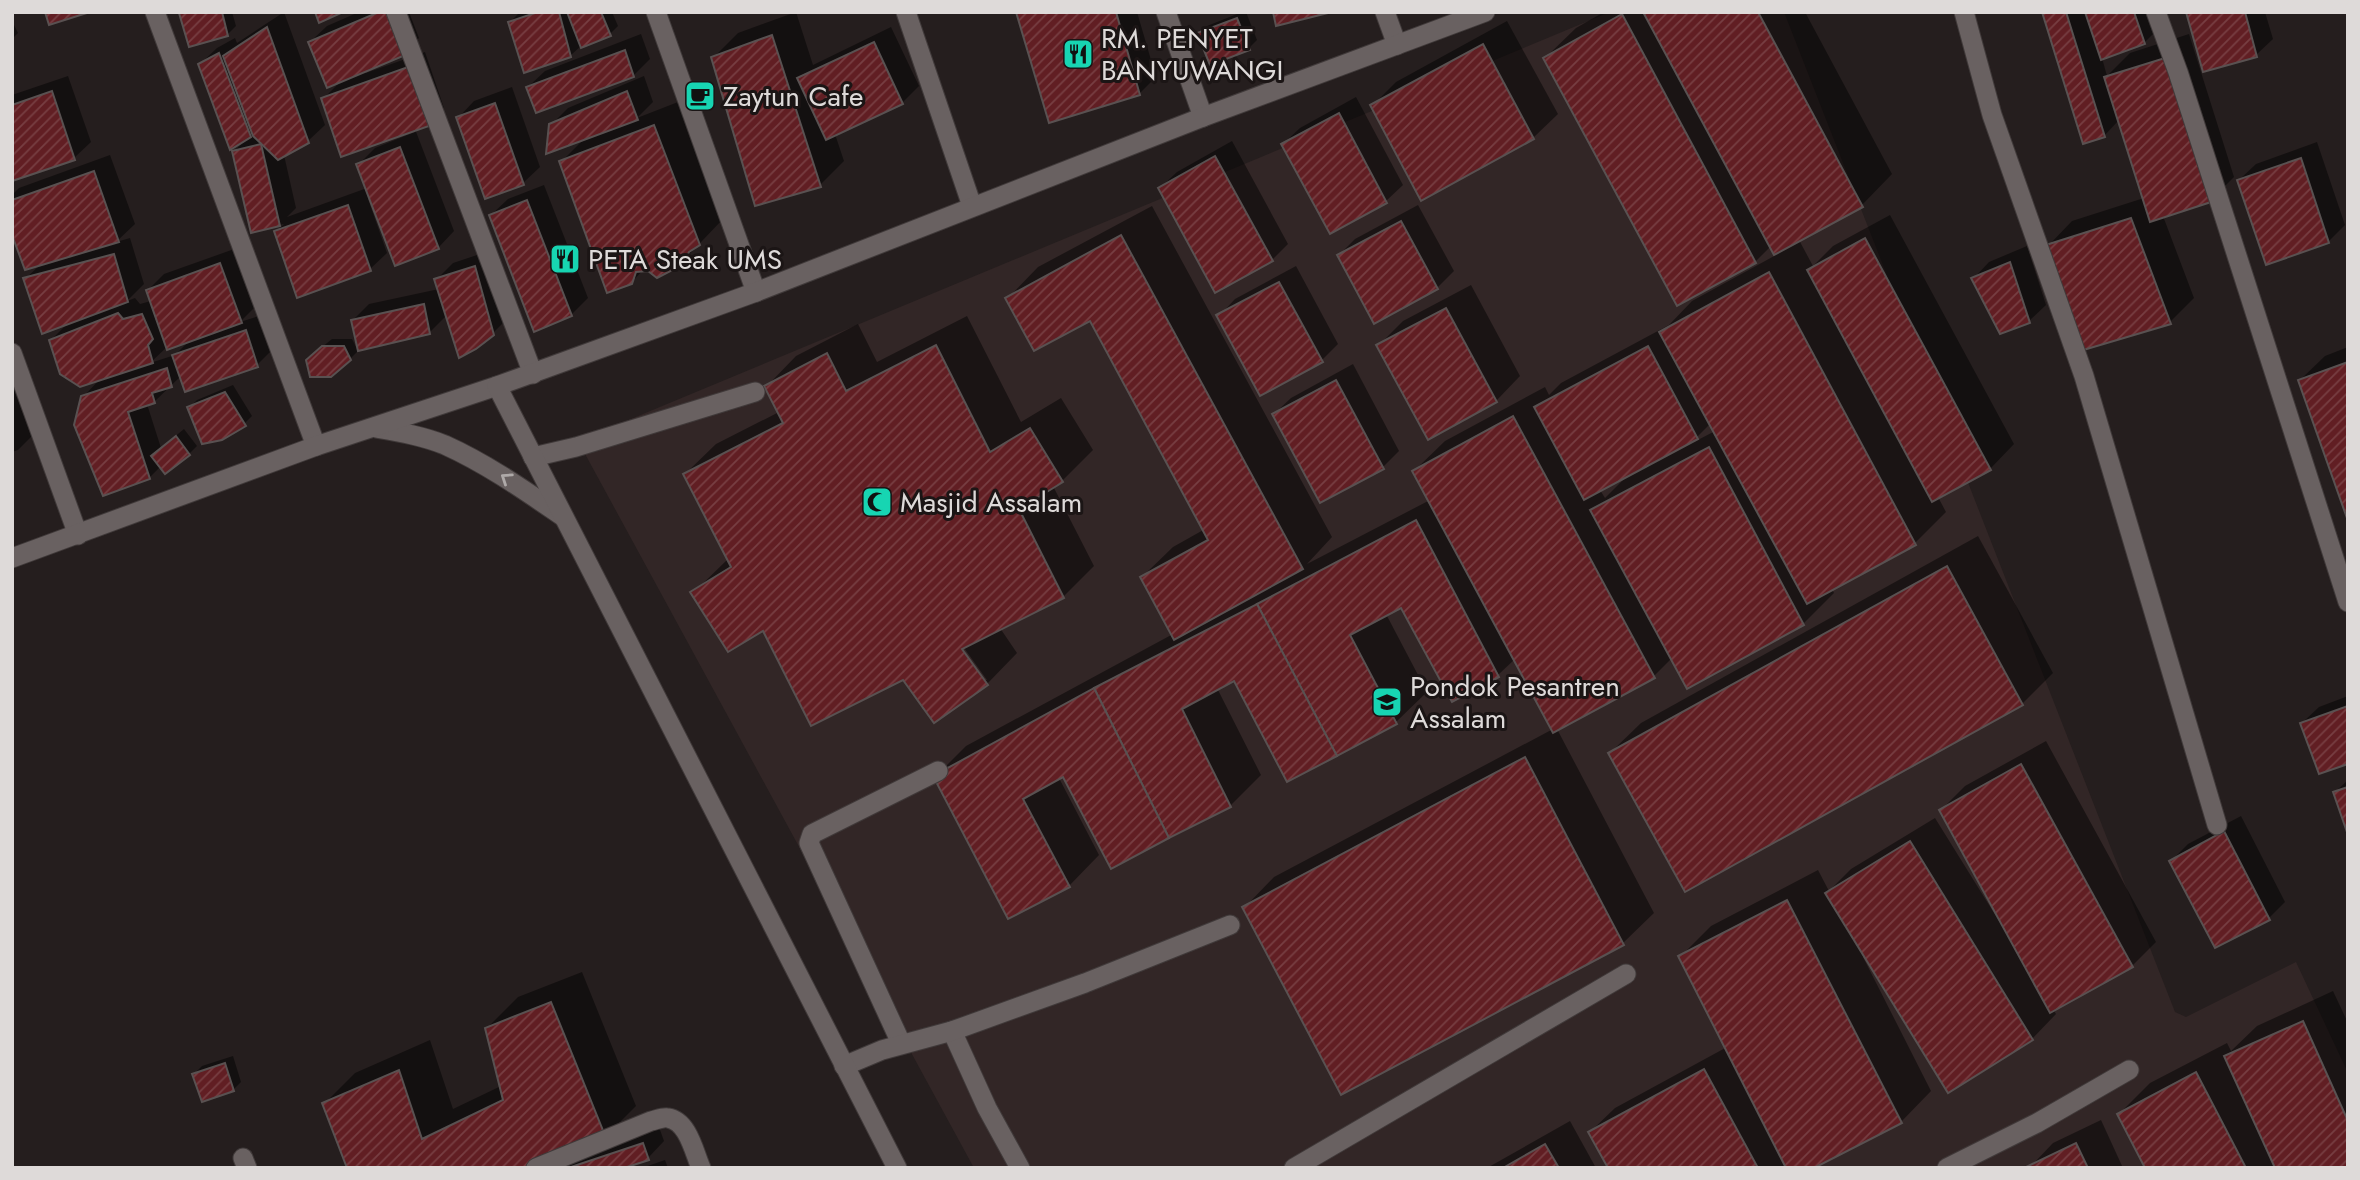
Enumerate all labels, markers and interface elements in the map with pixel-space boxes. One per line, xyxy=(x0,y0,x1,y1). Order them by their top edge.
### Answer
place label: RM. PENYET BANYUWANGI xyxy=(1101,18,1283,91)
restaurant icon: RM. PENYET BANYUWANGI xyxy=(1061,37,1095,71)
place label: Zaytun Cafe xyxy=(723,76,864,117)
cafe icon: Zaytun Cafe xyxy=(683,79,717,113)
place label: PETA Steak UMS xyxy=(588,239,782,280)
restaurant icon: PETA Steak UMS xyxy=(548,242,582,276)
one-way arrow xyxy=(501,474,514,486)
place label: Masjid Assalam xyxy=(900,482,1082,523)
mosque icon: Masjid Assalam xyxy=(860,485,894,519)
place label: Pondok Pesantren Assalam xyxy=(1410,666,1620,739)
school or university icon: Pondok Pesantren Assalam xyxy=(1370,685,1404,719)

